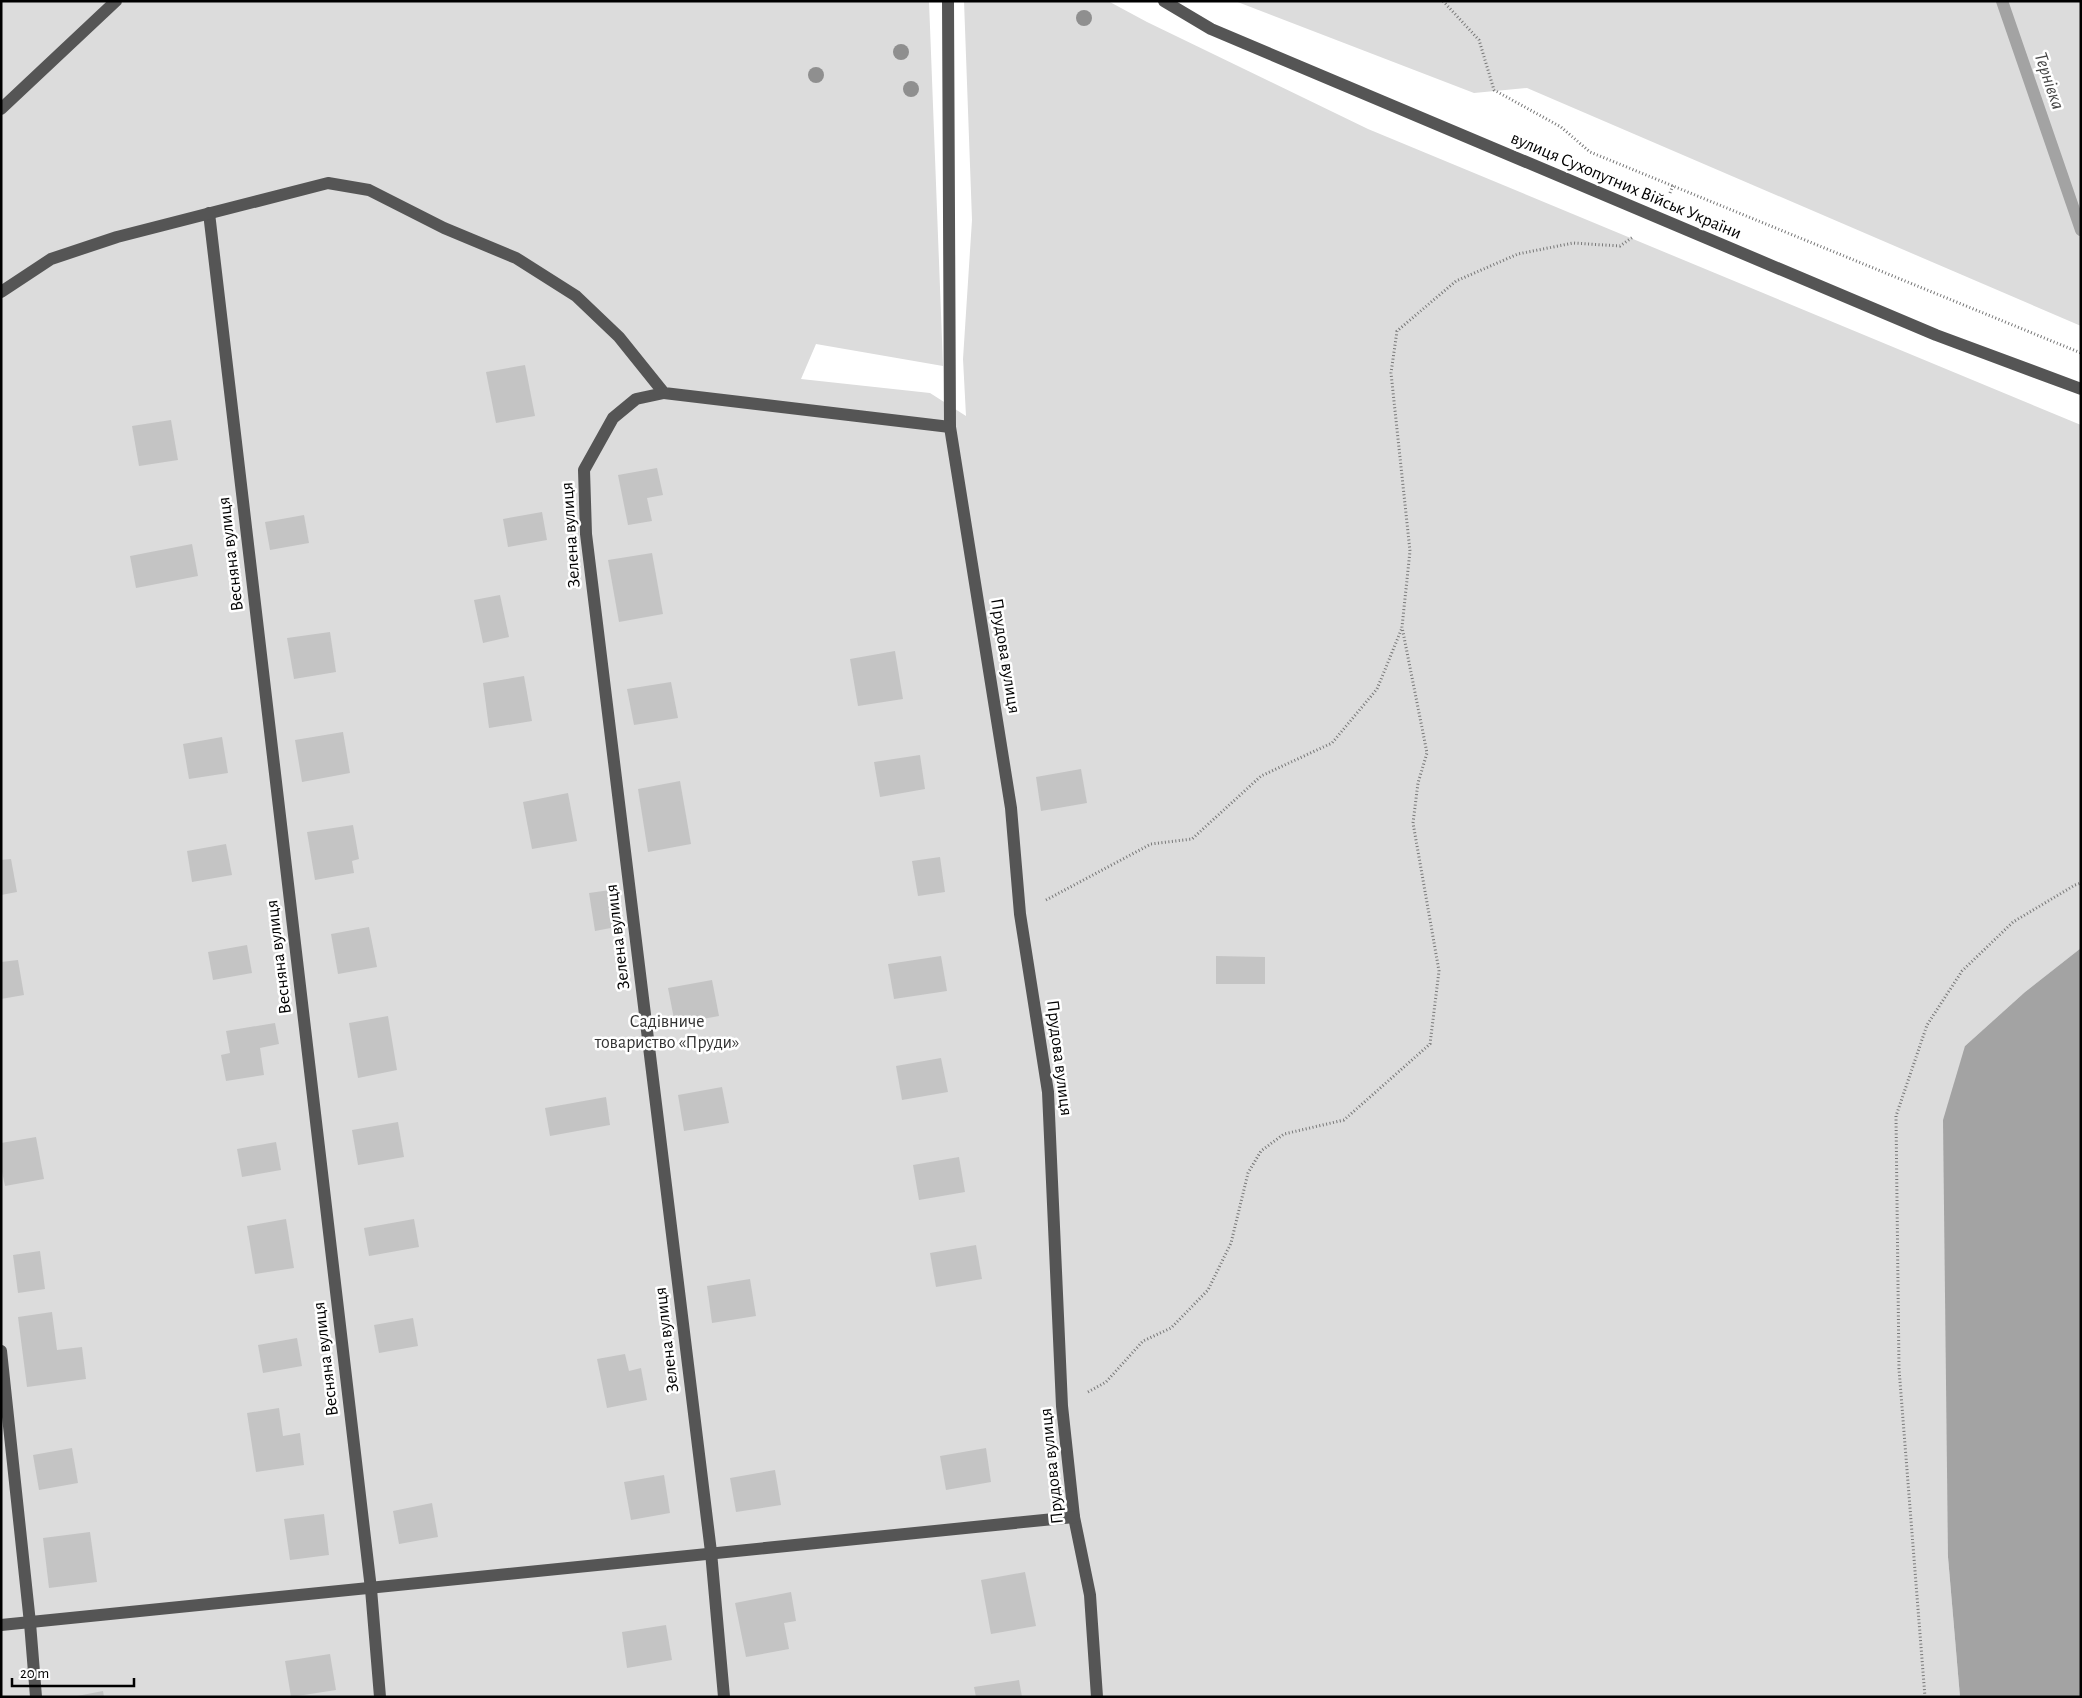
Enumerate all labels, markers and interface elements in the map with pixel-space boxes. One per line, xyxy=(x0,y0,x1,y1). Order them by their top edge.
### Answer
water label: Тернівка xyxy=(2030,50,2068,112)
street label: вулиця Сухопутних Військ України xyxy=(1508,129,1744,243)
street label: Зелена вулиця xyxy=(558,481,584,589)
street label: Весняна вулиця xyxy=(215,496,247,612)
street label: Прудова вулиця xyxy=(987,597,1023,715)
street label: Зелена вулиця xyxy=(603,883,633,991)
street label: Весняна вулиця xyxy=(263,899,295,1015)
street label: Прудова вулиця xyxy=(1043,999,1075,1117)
park label: Садівниче товариство «Пруди» xyxy=(594,1013,739,1052)
street label: Зелена вулиця xyxy=(652,1286,682,1394)
street label: Весняна вулиця xyxy=(310,1301,342,1417)
street label: Прудова вулиця xyxy=(1037,1407,1067,1525)
scale bar xyxy=(12,1656,135,1688)
text: 20 m xyxy=(20,1666,49,1681)

